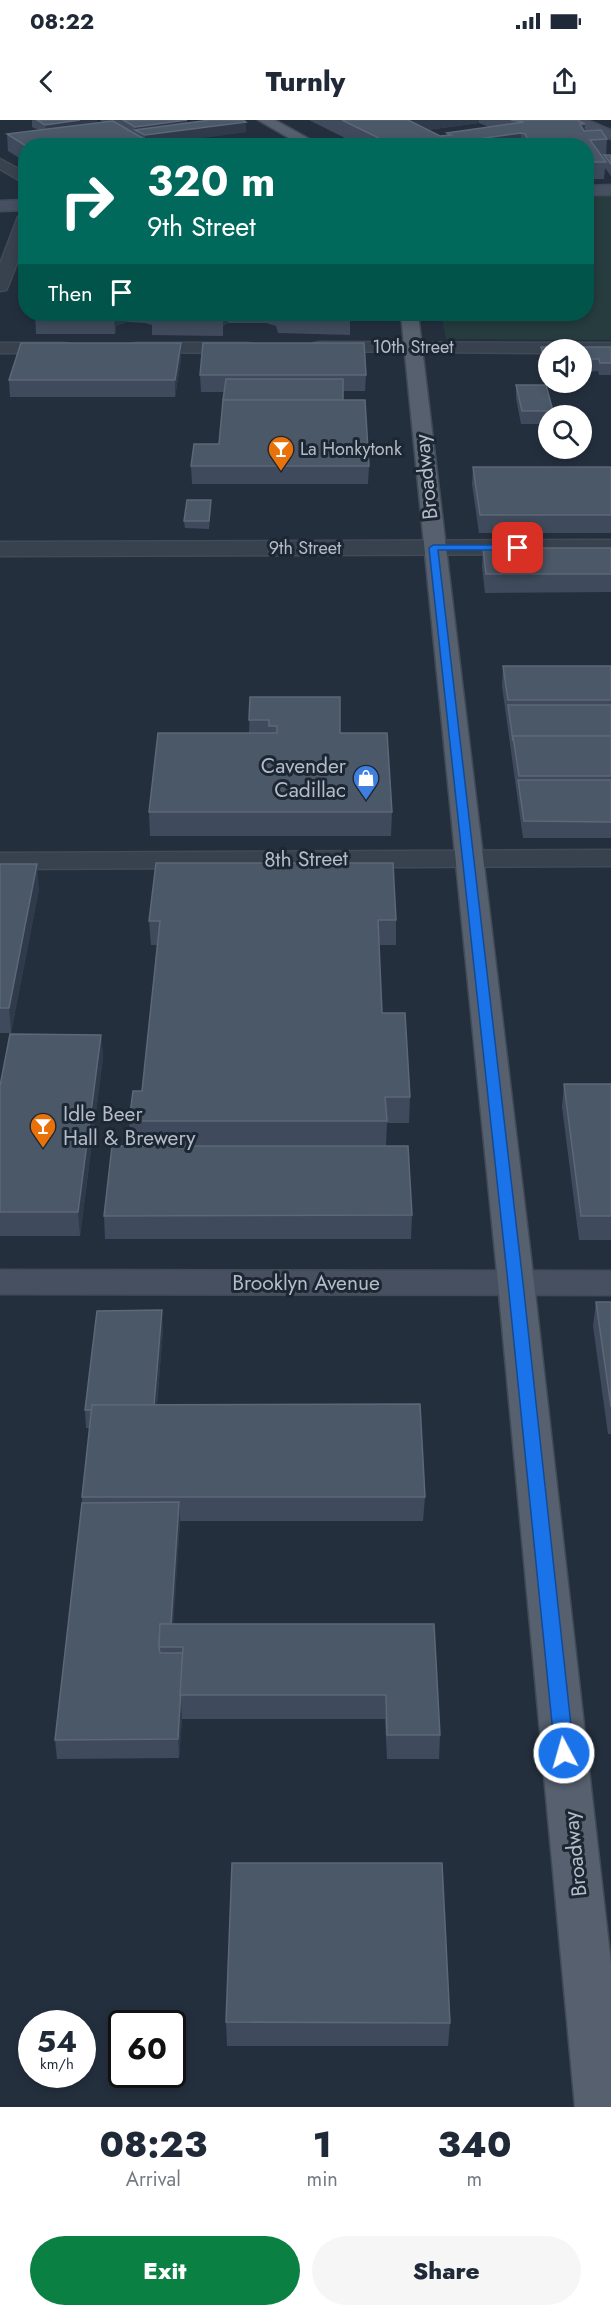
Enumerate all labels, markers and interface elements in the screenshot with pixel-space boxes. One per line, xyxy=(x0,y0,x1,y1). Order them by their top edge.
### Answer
text: 08:22 xyxy=(30,5,94,37)
text: Turnly xyxy=(266,62,345,101)
icon: back xyxy=(30,65,63,98)
icon: share xyxy=(548,65,581,98)
text: 320 m xyxy=(147,151,275,212)
icon: right xyxy=(48,162,126,240)
text: 9th Street xyxy=(147,207,256,246)
icon: arrive xyxy=(105,276,138,309)
text: Then xyxy=(48,277,93,309)
street label: 10th Street xyxy=(372,334,454,360)
map controls xyxy=(538,339,592,459)
button: sound xyxy=(538,339,592,393)
button: search xyxy=(538,405,592,459)
street label: Broadway xyxy=(407,432,445,521)
bar icon: La Honkytonk xyxy=(266,434,296,472)
place label: La Honkytonk xyxy=(300,436,402,462)
pin xyxy=(492,522,543,573)
icon: arrive xyxy=(501,531,534,564)
street label: 9th Street xyxy=(269,535,342,561)
place label: Cavender Cadillac xyxy=(261,751,347,805)
shop icon: Cavender Cadillac xyxy=(351,763,381,801)
street label: 8th Street xyxy=(264,843,348,875)
place label: Idle Beer Hall & Brewery xyxy=(63,1099,196,1153)
bar icon: Idle Beer Hall & Brewery xyxy=(28,1111,58,1149)
street label: Brooklyn Avenue xyxy=(232,1268,380,1298)
position arrow xyxy=(532,1721,596,1785)
street label: Broadway xyxy=(556,1809,594,1898)
speed limit sign: 60 xyxy=(108,2010,186,2088)
text: 54 xyxy=(37,2020,77,2063)
text: km/h xyxy=(40,2053,74,2075)
text: 08:23 xyxy=(100,2118,207,2170)
text: 1 xyxy=(313,2118,332,2170)
text: 340 xyxy=(437,2118,511,2170)
text: Arrival xyxy=(126,2165,181,2194)
text: min xyxy=(307,2165,338,2194)
text: m xyxy=(467,2165,482,2194)
button: Exit xyxy=(30,2236,300,2305)
button: Share xyxy=(312,2236,581,2305)

